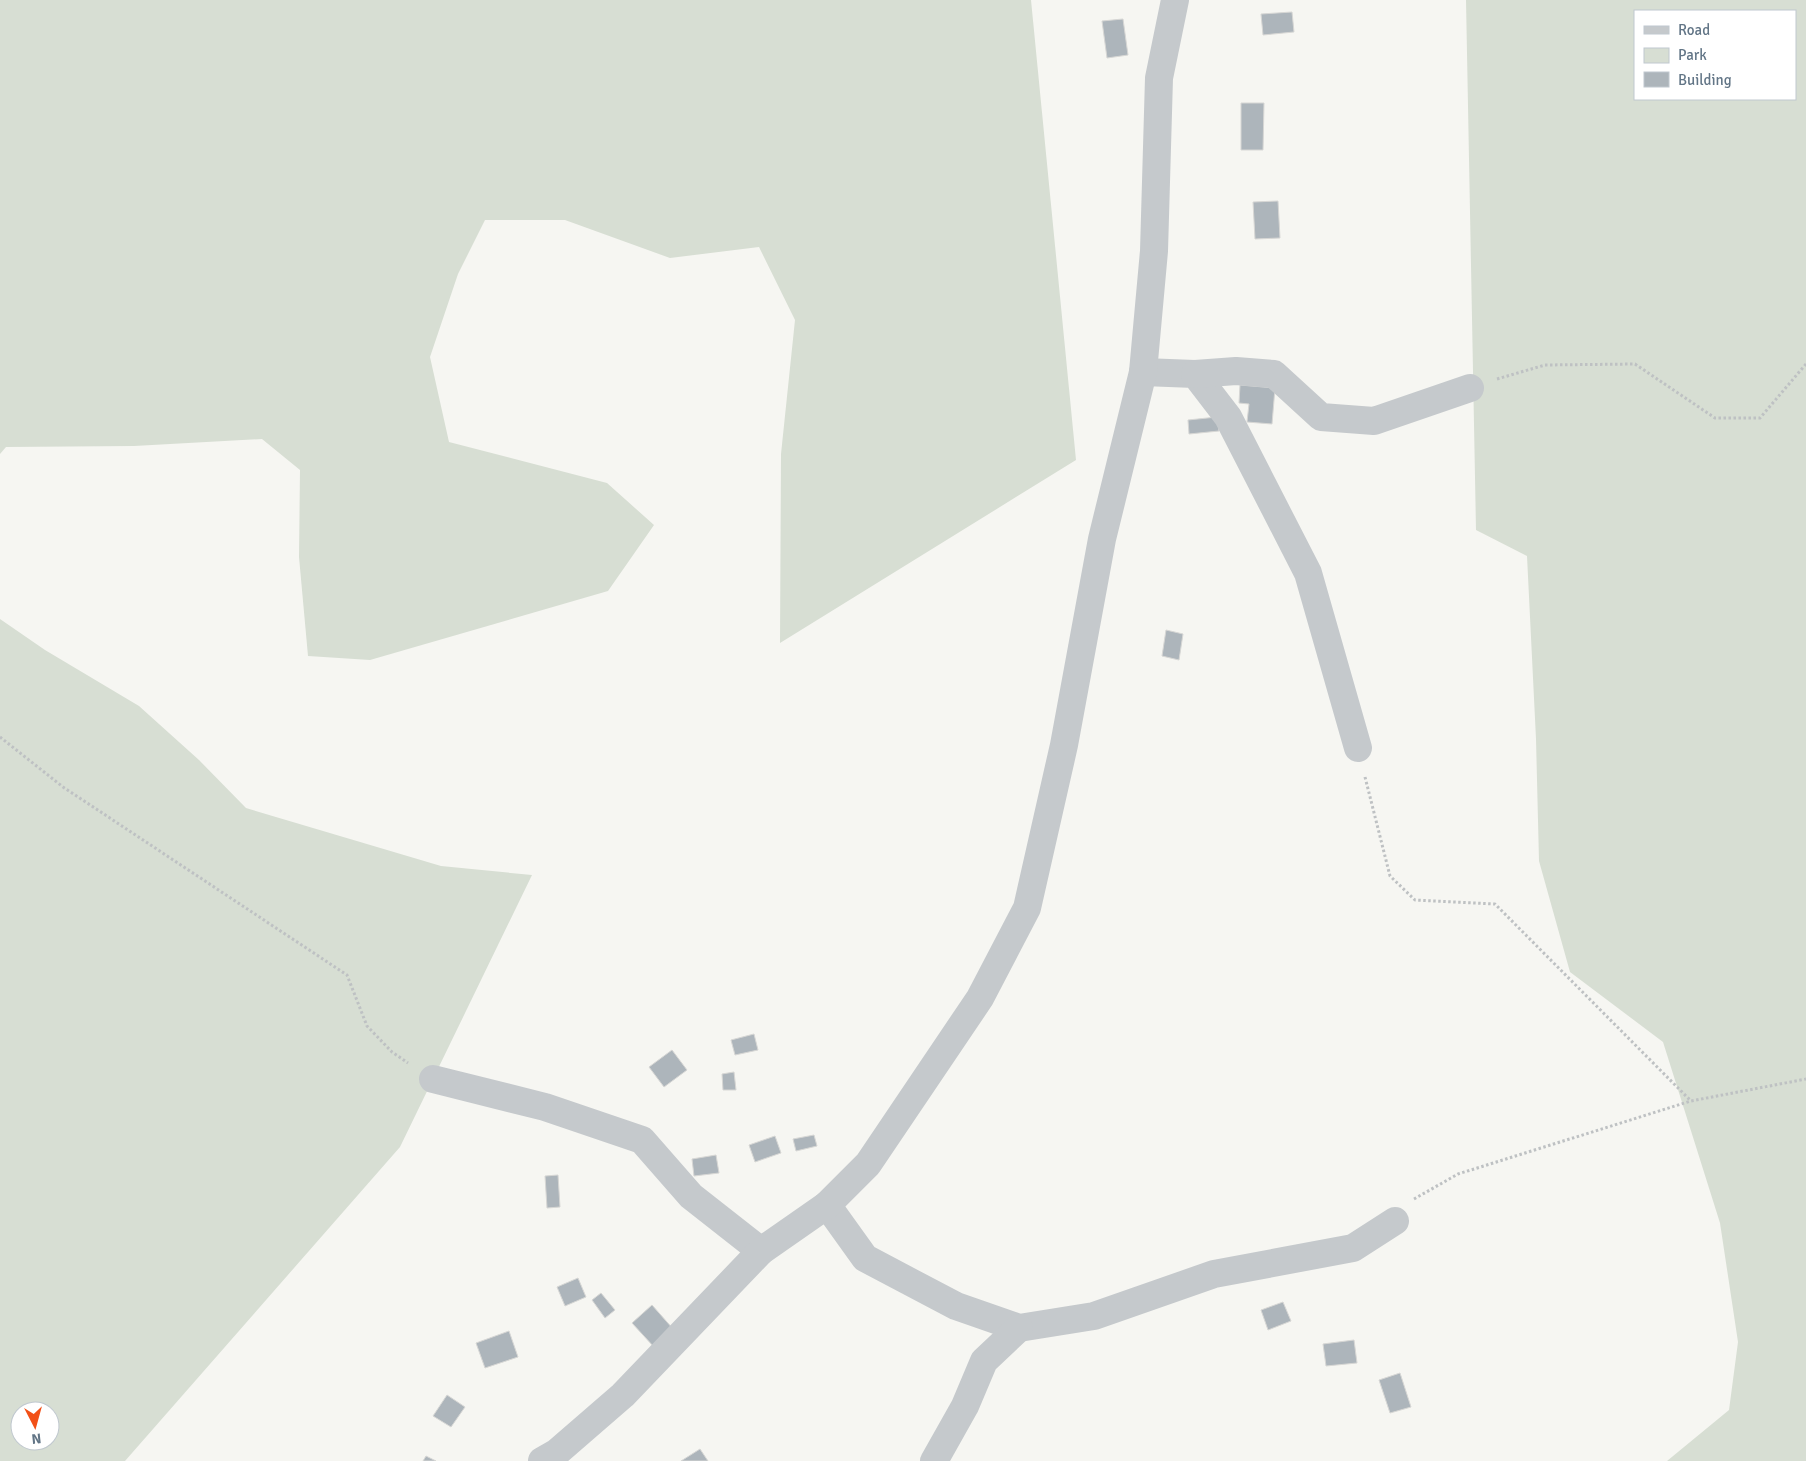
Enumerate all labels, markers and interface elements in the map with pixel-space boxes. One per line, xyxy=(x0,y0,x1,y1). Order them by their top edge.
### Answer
legend xyxy=(1634,10,1796,100)
text: Road xyxy=(1678,21,1710,39)
text: Park xyxy=(1678,46,1707,64)
text: Building xyxy=(1678,71,1732,89)
north arrow xyxy=(10,1401,60,1451)
text: N xyxy=(31,1429,42,1447)

